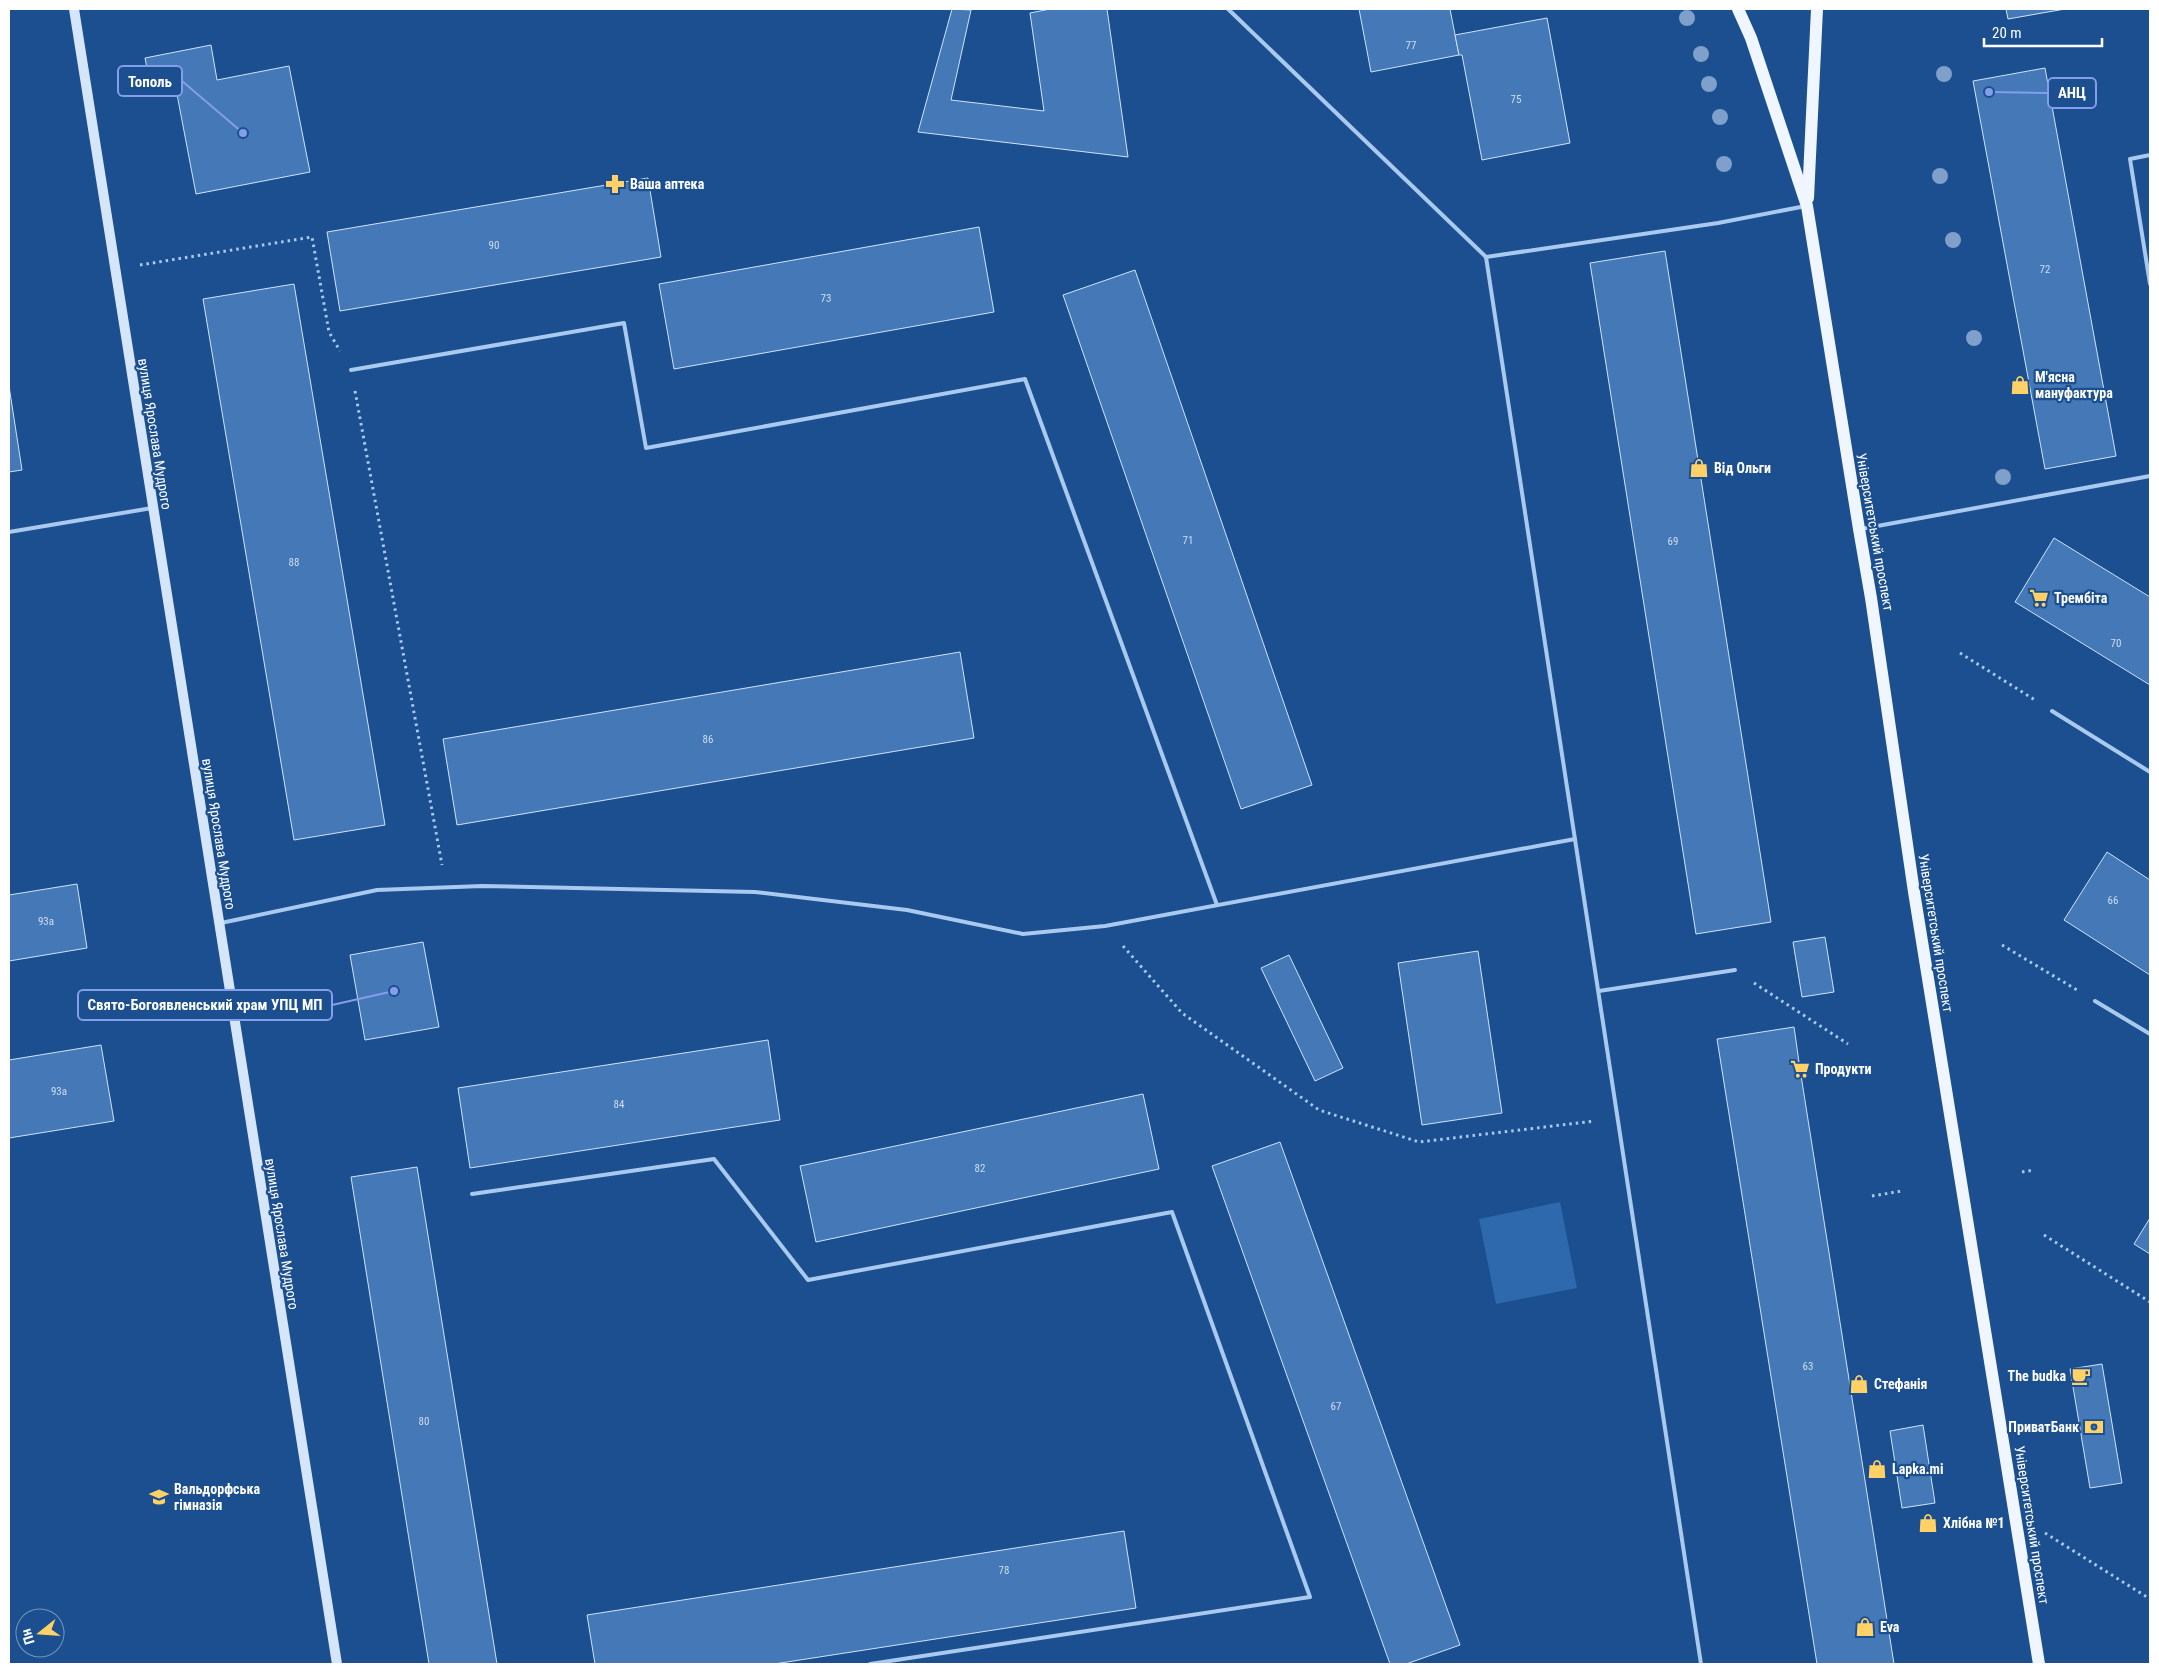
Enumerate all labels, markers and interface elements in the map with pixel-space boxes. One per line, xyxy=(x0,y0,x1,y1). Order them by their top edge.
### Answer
scale bar xyxy=(1984,15,2102,47)
text: 20 m xyxy=(1992,24,2022,42)
house number: 77 xyxy=(1406,39,1416,52)
callout: Тополь xyxy=(118,66,182,96)
text: Тополь xyxy=(128,73,173,91)
callout: АНЦ xyxy=(2048,78,2096,108)
text: АНЦ xyxy=(2058,84,2086,102)
house number: 75 xyxy=(1511,93,1521,106)
pharmacy icon: Ваша аптека xyxy=(604,173,626,195)
place label: Ваша аптека xyxy=(630,176,705,192)
house number: 90 xyxy=(489,239,499,252)
house number: 72 xyxy=(2040,263,2050,276)
house number: 73 xyxy=(821,292,831,305)
street label: вулиця Ярослава Мудрого xyxy=(135,357,175,511)
place label: М'ясна мануфактура xyxy=(2035,369,2113,401)
shop icon: М'ясна мануфактура xyxy=(2009,374,2031,396)
street label: Університетський проспект xyxy=(1853,452,1897,612)
shop icon: Від Ольги xyxy=(1688,457,1710,479)
place label: Від Ольги xyxy=(1714,460,1771,476)
house number: 71 xyxy=(1183,534,1193,547)
house number: 69 xyxy=(1668,535,1678,548)
house number: 88 xyxy=(289,556,299,569)
supermarket icon: Трембіта xyxy=(2028,587,2050,609)
place label: Трембіта xyxy=(2054,590,2108,606)
house number: 70 xyxy=(2111,637,2121,650)
house number: 86 xyxy=(703,733,713,746)
street label: вулиця Ярослава Мудрого xyxy=(199,757,239,911)
street label: Університетський проспект xyxy=(1916,853,1956,1013)
house number: 66 xyxy=(2108,894,2118,907)
house number: 93а xyxy=(38,915,54,928)
callout: Свято-Богоявленський храм УПЦ МП xyxy=(78,990,332,1020)
text: Свято-Богоявленський храм УПЦ МП xyxy=(88,996,322,1014)
supermarket icon: Продукти xyxy=(1789,1058,1811,1080)
place label: Продукти xyxy=(1815,1061,1872,1077)
house number: 93а xyxy=(51,1085,67,1098)
house number: 84 xyxy=(614,1098,625,1111)
street label: вулиця Ярослава Мудрого xyxy=(262,1157,302,1311)
house number: 82 xyxy=(975,1162,985,1175)
house number: 63 xyxy=(1803,1360,1813,1373)
cafe icon: The budka xyxy=(2070,1365,2092,1387)
place label: The budka xyxy=(2008,1368,2066,1384)
shop icon: Стефанія xyxy=(1848,1373,1870,1395)
place label: Стефанія xyxy=(1874,1376,1928,1392)
house number: 67 xyxy=(1331,1400,1341,1413)
house number: 80 xyxy=(419,1415,429,1428)
bank icon: ПриватБанк xyxy=(2083,1416,2105,1438)
place label: ПриватБанк xyxy=(2008,1419,2079,1435)
street label: Університетський проспект xyxy=(2012,1445,2052,1605)
shop icon: Lapka.mi xyxy=(1866,1458,1888,1480)
place label: Lapka.mi xyxy=(1892,1461,1944,1477)
place label: Вальдорфська гімназія xyxy=(174,1481,260,1513)
school or university icon: Вальдорфська гімназія xyxy=(148,1486,170,1508)
shop icon: Хлібна №1 xyxy=(1917,1512,1939,1534)
place label: Хлібна №1 xyxy=(1943,1515,2004,1531)
house number: 78 xyxy=(999,1564,1009,1577)
north arrow xyxy=(15,1608,65,1658)
shop icon: Eva xyxy=(1854,1616,1876,1638)
place label: Eva xyxy=(1880,1619,1900,1635)
text: Пн xyxy=(18,1627,37,1647)

